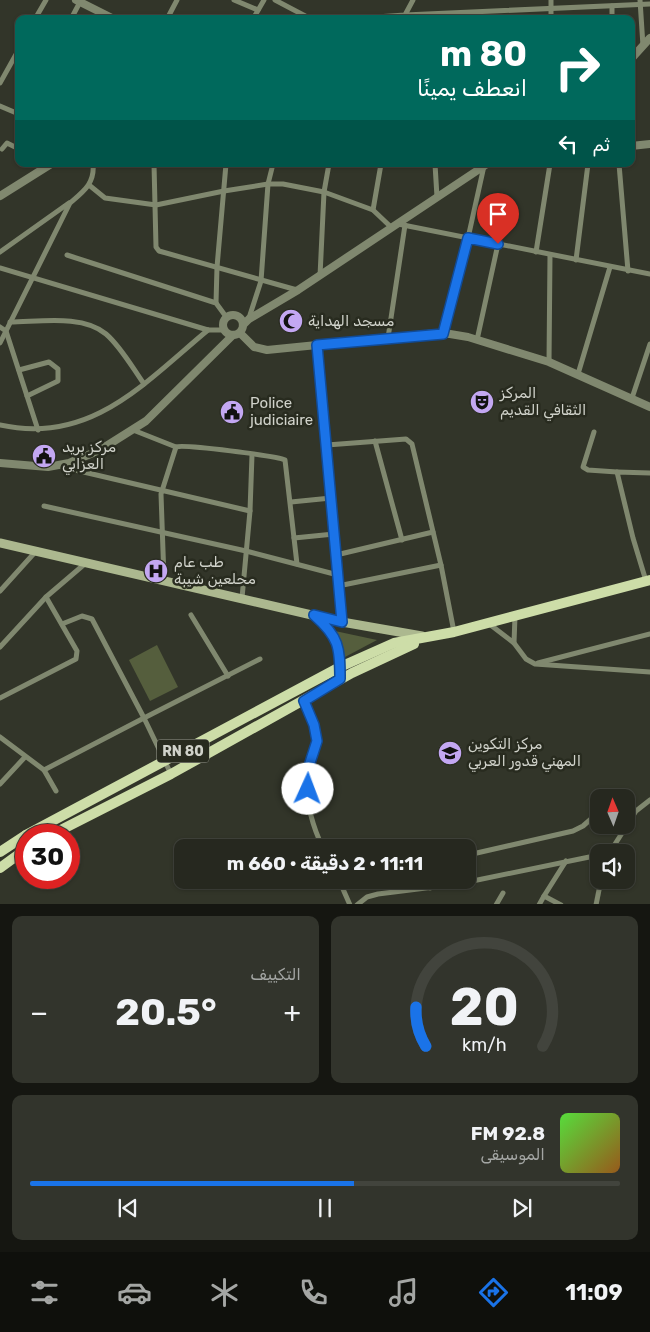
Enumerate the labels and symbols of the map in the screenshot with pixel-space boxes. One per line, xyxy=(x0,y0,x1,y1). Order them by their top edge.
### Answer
pin xyxy=(477,193,519,244)
mosque icon: مسجد الهداية xyxy=(278,308,304,334)
place label: مسجد الهداية xyxy=(308,312,394,330)
place label: المركز الثقافي القديم xyxy=(499,384,586,422)
theatre icon: المركز الثقافي القديم xyxy=(469,389,495,415)
place label: Police judiciaire xyxy=(249,394,313,429)
public building icon: Police judiciaire xyxy=(219,399,245,425)
place label: مركز بريد العزابي xyxy=(62,438,116,476)
public building icon: مركز بريد العزابي xyxy=(31,443,57,469)
place label: طب عام محلعين شيبة xyxy=(174,553,256,588)
hospital icon: طب عام محلعين شيبة xyxy=(143,558,169,584)
place label: مركز التكوين المهني قدور العربي xyxy=(468,735,581,773)
road number: RN 80 xyxy=(157,739,209,762)
school or university icon: مركز التكوين المهني قدور العربي xyxy=(437,740,463,766)
position arrow xyxy=(281,762,333,814)
north arrow xyxy=(590,789,635,834)
speed limit sign: 30 xyxy=(15,824,80,889)

